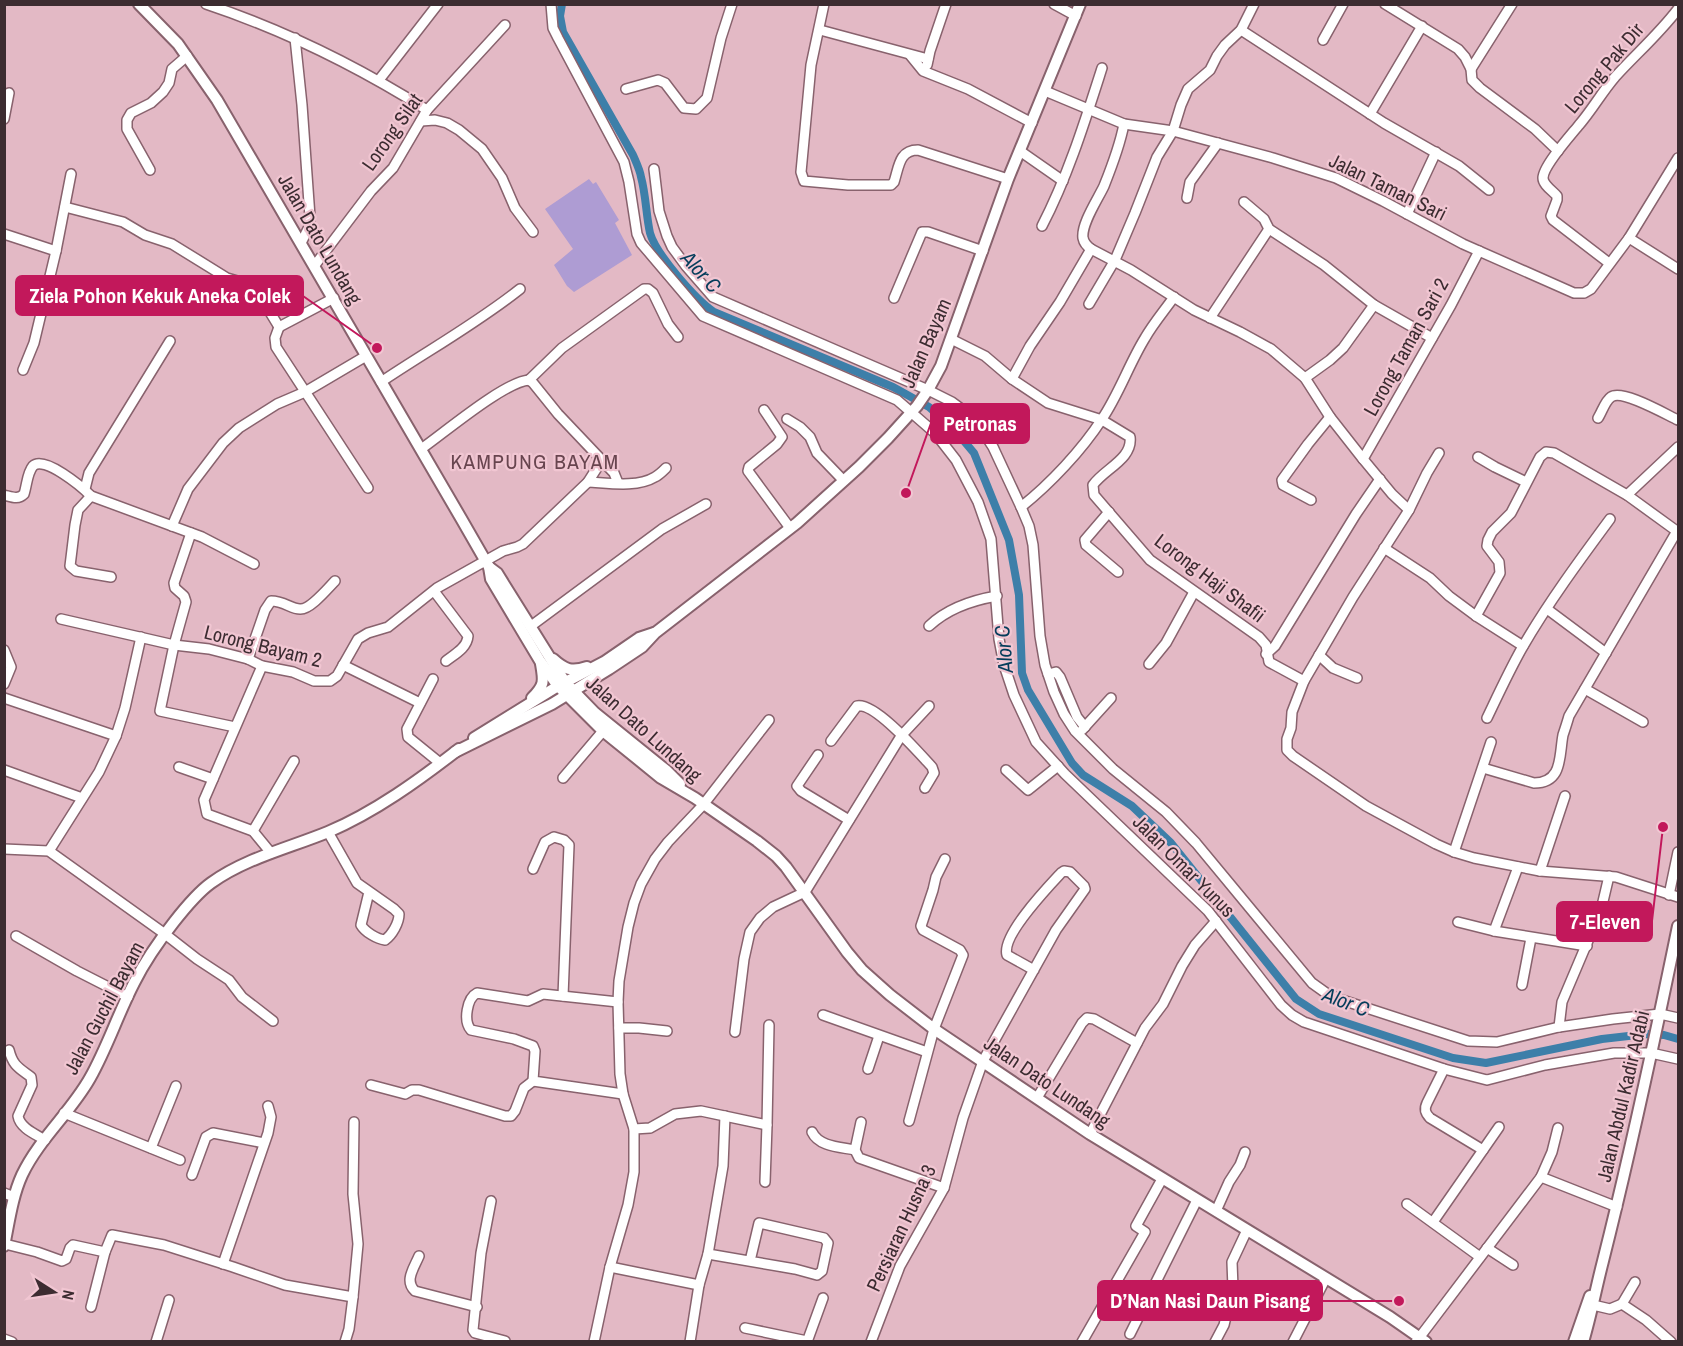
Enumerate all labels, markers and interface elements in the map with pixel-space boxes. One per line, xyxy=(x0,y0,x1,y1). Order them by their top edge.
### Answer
street label: Lorong Pak Dir xyxy=(1558,16,1650,119)
street label: Lorong Silat xyxy=(355,87,428,176)
street label: Jalan Taman Sari xyxy=(1325,146,1452,227)
street label: Jalan Dato Lundang xyxy=(272,168,369,309)
water label: Alor C xyxy=(674,243,728,299)
street label: Lorong Taman Sari 2 xyxy=(1357,273,1455,420)
callout: Ziela Pohon Kekuk Aneka Colek xyxy=(16,276,303,315)
text: Ziela Pohon Kekuk Aneka Colek xyxy=(29,281,291,310)
street label: Jalan Bayam xyxy=(894,294,957,392)
callout: Petronas xyxy=(931,404,1029,443)
text: Petronas xyxy=(943,409,1017,438)
district label: KAMPUNG BAYAM xyxy=(450,447,620,476)
street label: Lorong Haji Shafii xyxy=(1149,527,1271,628)
street label: Lorong Bayam 2 xyxy=(201,618,325,673)
water label: Alor C xyxy=(987,624,1020,675)
street label: Jalan Dato Lundang xyxy=(581,669,708,788)
street label: Jalan Omar Yunus xyxy=(1127,808,1242,923)
callout: 7-Eleven xyxy=(1557,902,1652,941)
text: 7-Eleven xyxy=(1570,907,1640,936)
street label: Jalan Guchil Bayam xyxy=(57,937,150,1079)
water label: Alor C xyxy=(1318,979,1374,1024)
street label: Jalan Abdul Kadir Adabi xyxy=(1590,1008,1655,1184)
street label: Jalan Dato Lundang xyxy=(979,1029,1116,1134)
street label: Persiaran Husna 3 xyxy=(859,1160,942,1295)
north arrow xyxy=(24,1262,84,1322)
callout: D’Nan Nasi Daun Pisang xyxy=(1098,1281,1322,1320)
text: D’Nan Nasi Daun Pisang xyxy=(1110,1286,1310,1315)
text: N xyxy=(57,1288,80,1302)

